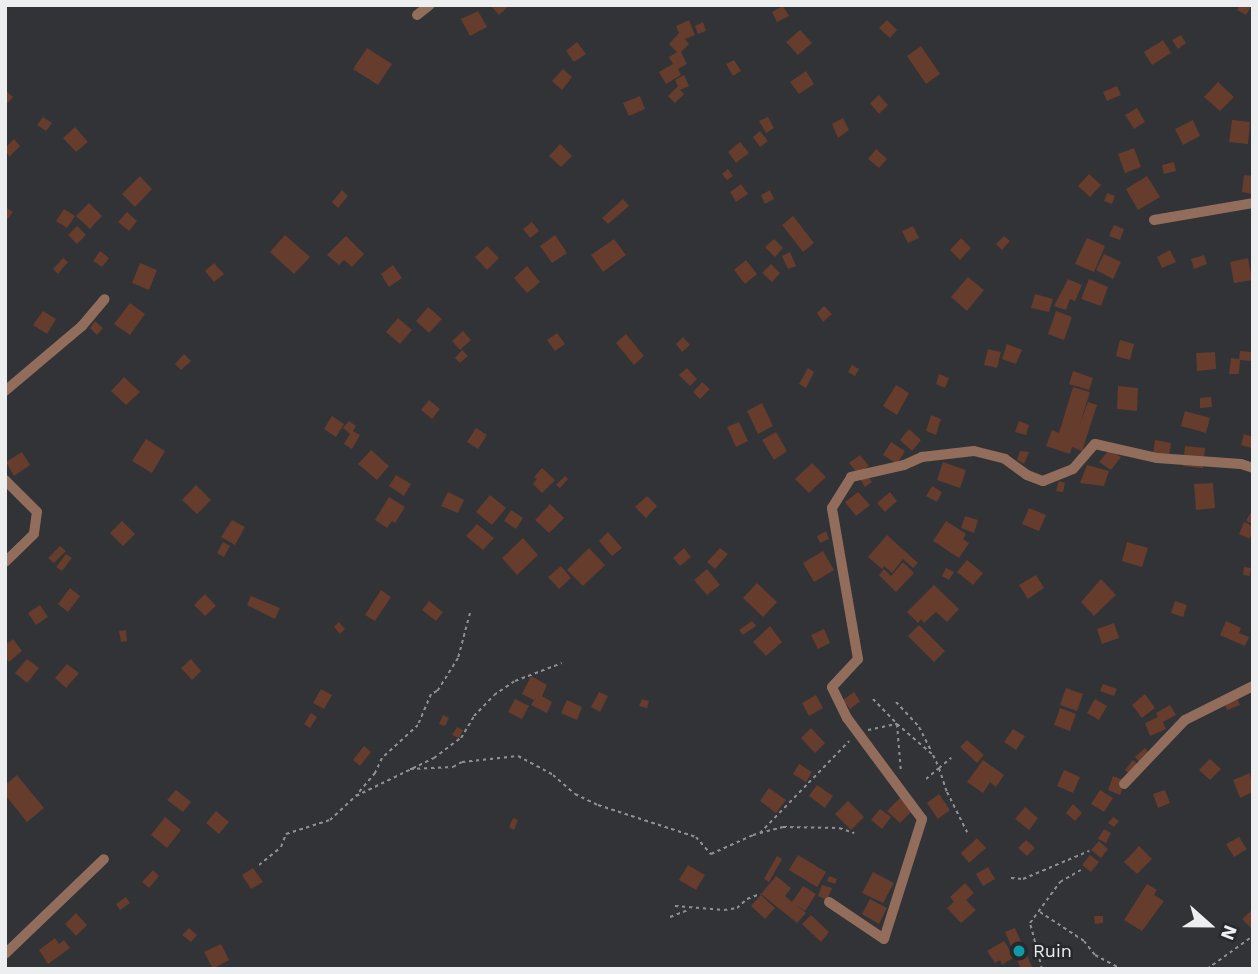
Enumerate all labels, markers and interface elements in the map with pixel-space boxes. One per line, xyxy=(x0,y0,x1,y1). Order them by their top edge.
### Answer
north arrow xyxy=(1174,890,1244,960)
text: N xyxy=(1216,922,1242,943)
place label: Ruin xyxy=(1033,940,1072,962)
marker: Ruin xyxy=(1011,943,1027,959)

